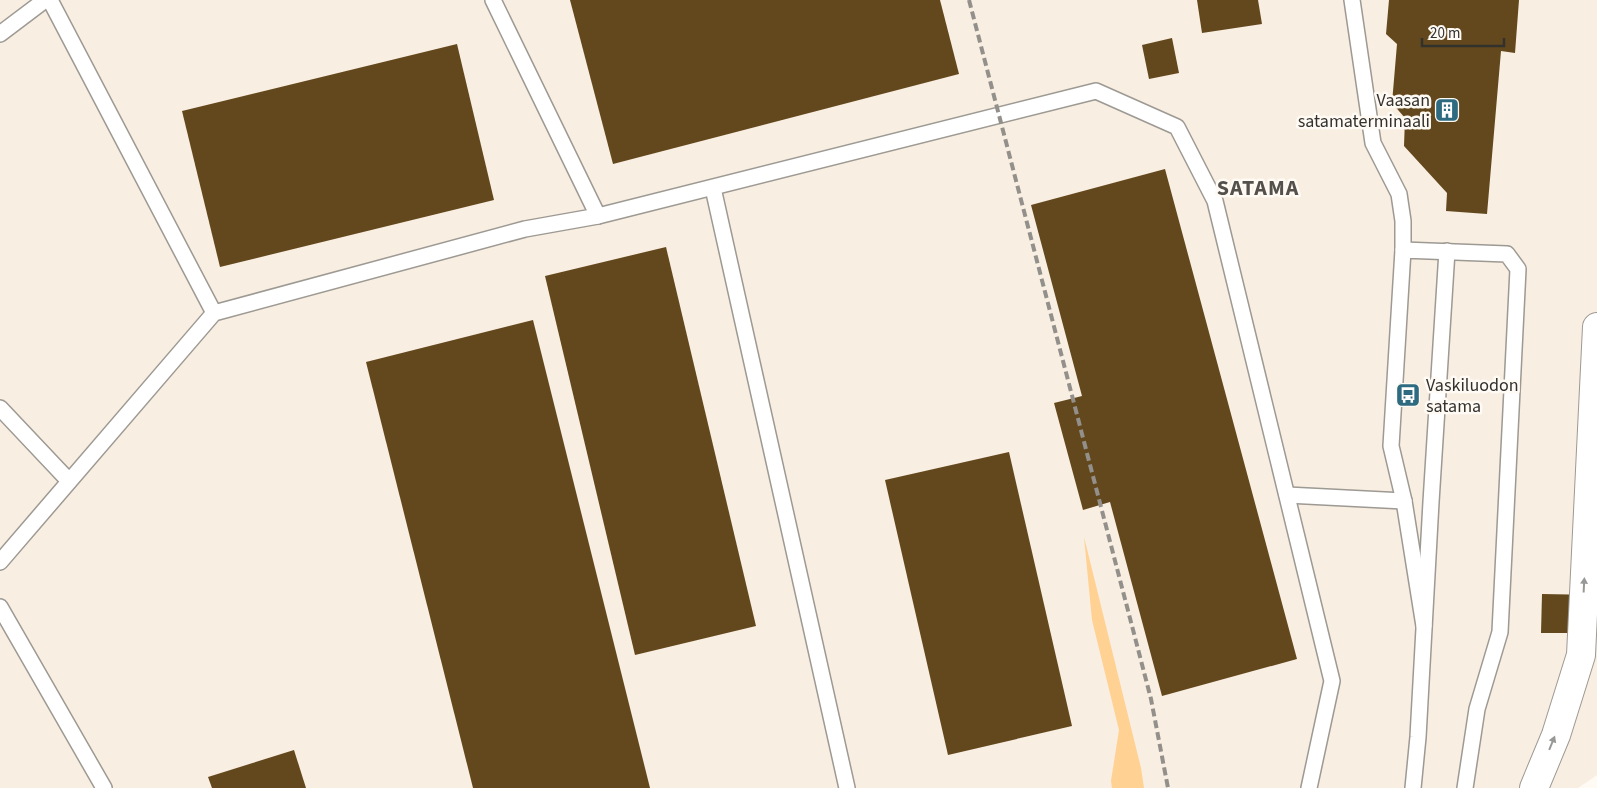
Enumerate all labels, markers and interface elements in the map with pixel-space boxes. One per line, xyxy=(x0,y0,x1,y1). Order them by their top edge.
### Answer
scale bar xyxy=(1422,15,1504,47)
text: 20 m xyxy=(1430,23,1460,44)
place label: Vaasan satamaterminaali xyxy=(1298,88,1430,134)
building icon: Vaasan satamaterminaali xyxy=(1434,97,1460,123)
district label: SATAMA xyxy=(1217,172,1299,204)
place label: Vaskiluodon satama xyxy=(1426,373,1519,419)
bus stop icon: Vaskiluodon satama xyxy=(1395,382,1421,408)
one-way arrow xyxy=(1581,577,1589,593)
one-way arrow xyxy=(1548,735,1556,750)

